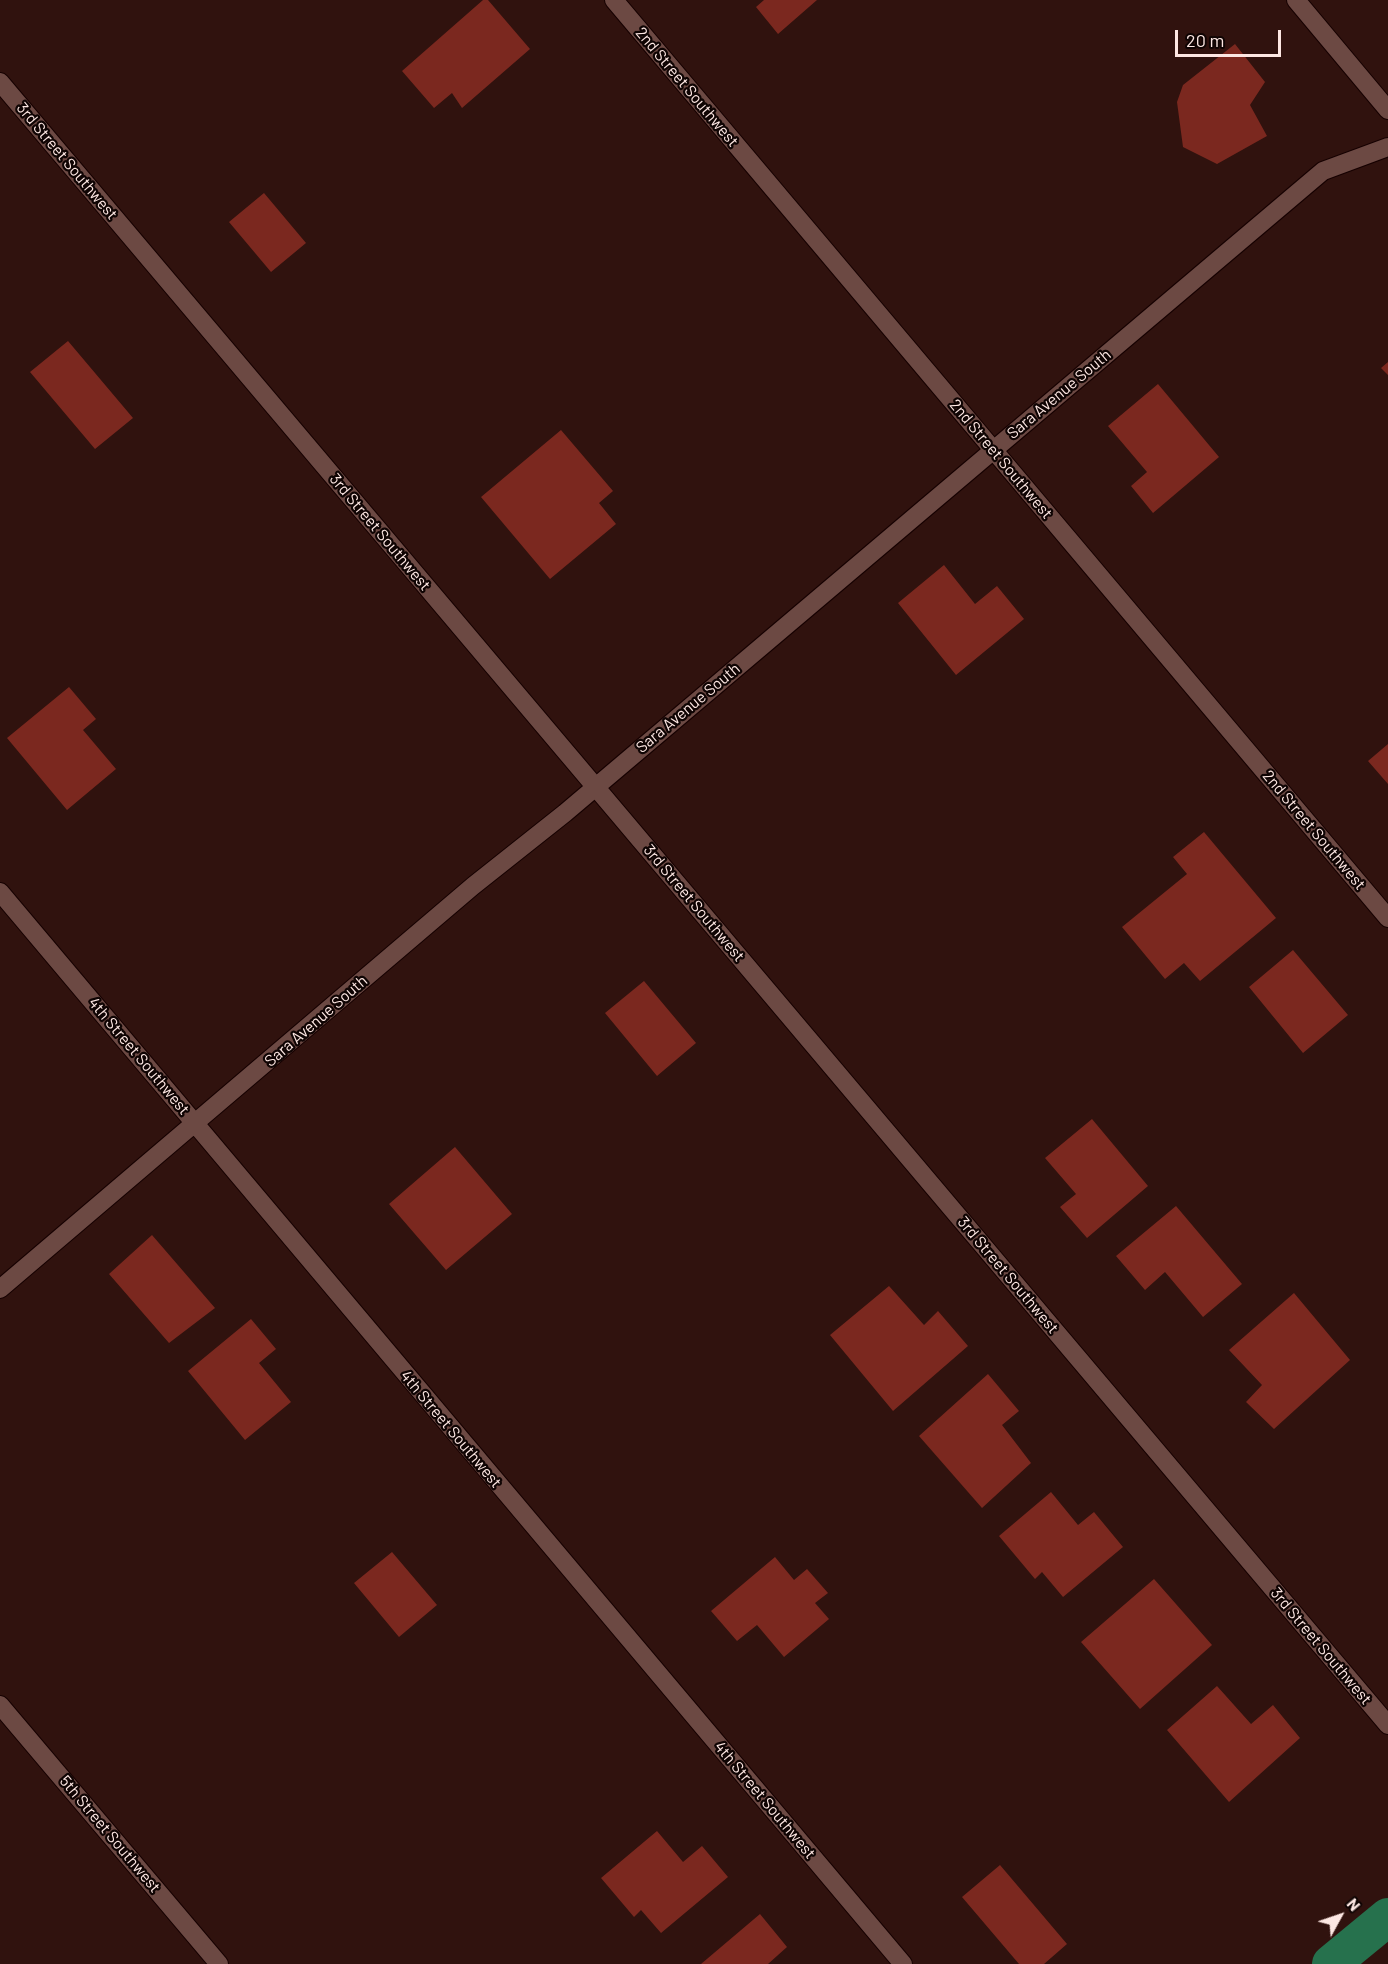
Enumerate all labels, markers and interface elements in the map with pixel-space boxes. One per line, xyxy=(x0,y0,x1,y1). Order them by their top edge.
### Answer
scale bar xyxy=(1178,18,1284,56)
street label: 2nd Street Southwest xyxy=(631,23,743,151)
text: 20 m xyxy=(1186,29,1224,51)
street label: 3rd Street Southwest xyxy=(12,99,122,223)
street label: Sara Avenue South xyxy=(1003,345,1115,443)
street label: 2nd Street Southwest xyxy=(945,395,1057,523)
street label: 3rd Street Southwest xyxy=(325,470,435,594)
street label: Sara Avenue South xyxy=(632,659,744,757)
street label: 2nd Street Southwest xyxy=(1258,766,1370,894)
street label: 3rd Street Southwest xyxy=(639,841,749,965)
street label: Sara Avenue South xyxy=(261,971,371,1071)
street label: 4th Street Southwest xyxy=(84,993,194,1119)
street label: 3rd Street Southwest xyxy=(953,1213,1063,1337)
street label: 4th Street Southwest xyxy=(396,1366,506,1492)
street label: 3rd Street Southwest xyxy=(1266,1584,1376,1708)
street label: 4th Street Southwest xyxy=(710,1737,820,1863)
street label: 5th Street Southwest xyxy=(55,1772,165,1896)
north arrow xyxy=(1310,1886,1370,1946)
text: N xyxy=(1343,1894,1365,1914)

